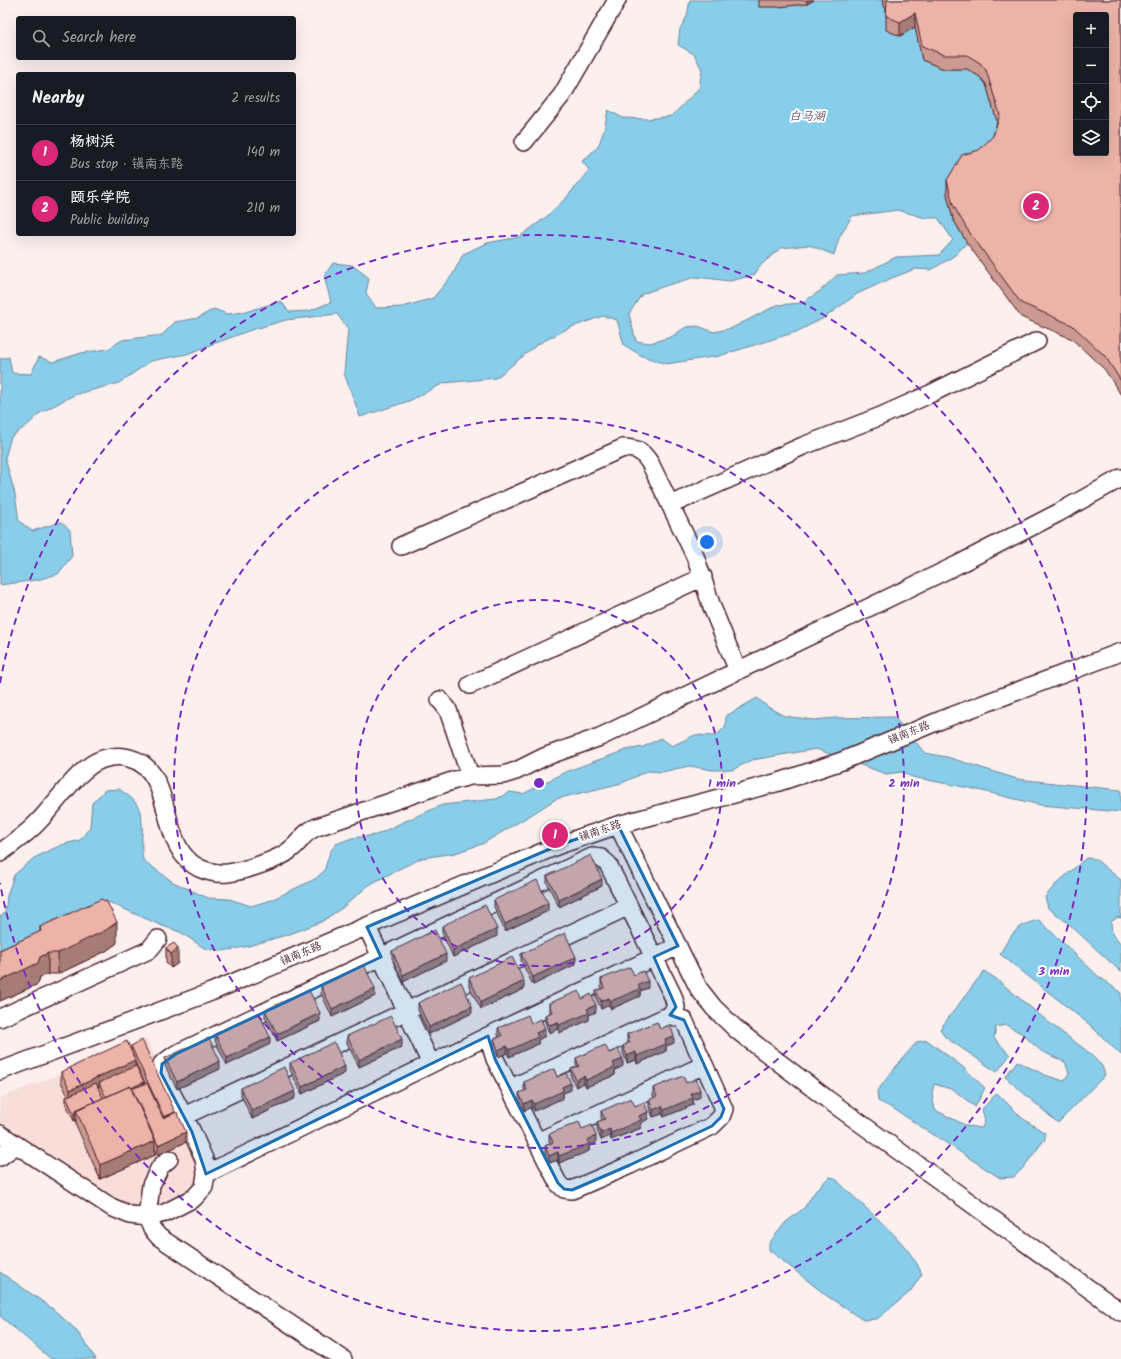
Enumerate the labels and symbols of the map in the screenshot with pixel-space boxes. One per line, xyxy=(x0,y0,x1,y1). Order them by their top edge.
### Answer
water label: 白马湖 xyxy=(789,107,826,126)
pin: 2 xyxy=(1023,191,1049,221)
your location xyxy=(697,532,717,552)
street label: 镇南东路 xyxy=(885,716,933,750)
text: 1 min xyxy=(708,774,736,793)
text: 2 min xyxy=(888,774,920,793)
centre of rings xyxy=(532,776,546,790)
street label: 镇南东路 xyxy=(576,815,624,847)
pin: 1 xyxy=(542,820,568,850)
street label: 镇南东路 xyxy=(277,937,325,971)
text: 3 min xyxy=(1038,962,1070,981)

